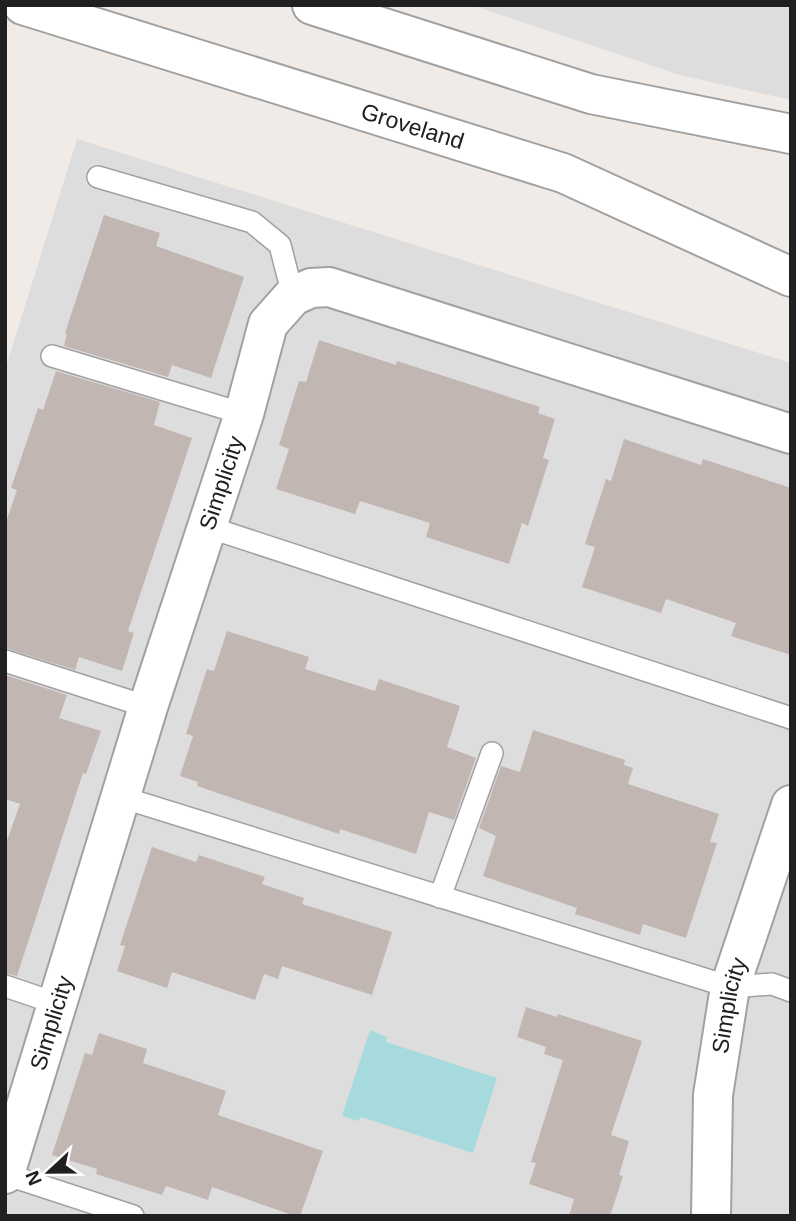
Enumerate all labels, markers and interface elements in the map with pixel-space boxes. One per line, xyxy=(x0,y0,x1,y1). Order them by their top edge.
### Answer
street label: Groveland xyxy=(358,98,467,154)
street label: Simplicity xyxy=(194,432,249,533)
street label: Simplicity xyxy=(707,954,752,1055)
street label: Simplicity xyxy=(25,972,78,1073)
north arrow xyxy=(14,1137,84,1207)
text: N xyxy=(21,1168,46,1188)

